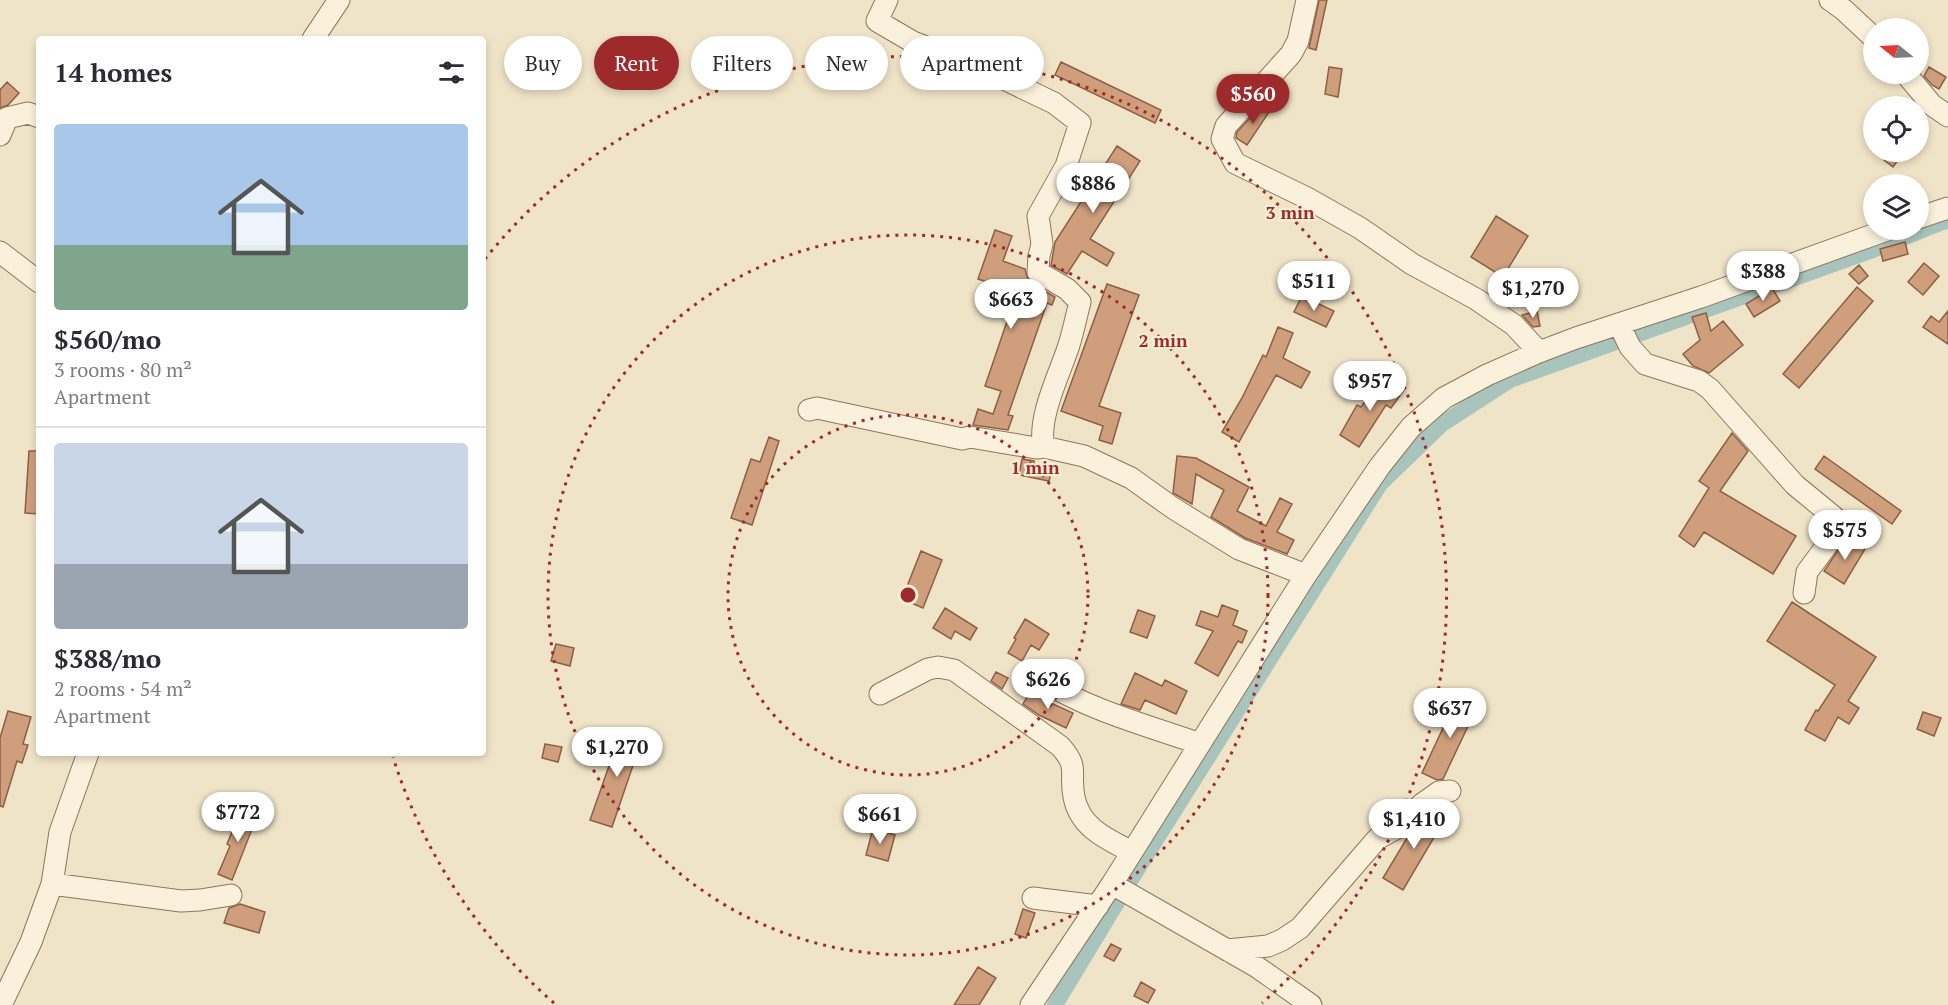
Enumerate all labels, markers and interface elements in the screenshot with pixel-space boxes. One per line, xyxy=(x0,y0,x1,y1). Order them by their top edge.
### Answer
north arrow xyxy=(1863,18,1929,84)
map controls xyxy=(1863,18,1929,240)
chip: Buy xyxy=(504,36,582,90)
chip: Rent xyxy=(594,36,679,90)
chip: Filters xyxy=(691,36,793,90)
chip: New xyxy=(805,36,888,90)
chip: Apartment xyxy=(900,36,1044,90)
text: 14 homes xyxy=(54,55,172,89)
icon: filters xyxy=(435,56,468,89)
pin: $560 xyxy=(1217,74,1289,125)
text: $560 xyxy=(1230,80,1276,107)
button: locate xyxy=(1863,96,1929,162)
icon: home xyxy=(207,163,315,271)
pin: $886 xyxy=(1057,163,1129,214)
text: $886 xyxy=(1070,169,1116,196)
button: layers xyxy=(1863,174,1929,240)
text: 3 min xyxy=(1265,200,1315,224)
pin: $388 xyxy=(1727,251,1799,302)
text: $388 xyxy=(1740,257,1786,284)
pin: $511 xyxy=(1278,261,1350,312)
text: $511 xyxy=(1291,267,1337,294)
pin: $1,270 xyxy=(1484,268,1582,319)
text: $1,270 xyxy=(1502,274,1564,301)
pin: $663 xyxy=(975,279,1047,330)
text: $663 xyxy=(988,285,1034,312)
text: $560/mo xyxy=(54,322,161,356)
text: 2 min xyxy=(1138,328,1188,352)
text: 3 rooms · 80 m² xyxy=(54,356,192,383)
pin: $957 xyxy=(1334,361,1406,412)
text: $957 xyxy=(1347,367,1393,394)
text: Apartment xyxy=(54,383,151,410)
text: 1 min xyxy=(1010,455,1060,479)
icon: home xyxy=(207,482,315,590)
pin: $575 xyxy=(1809,510,1881,561)
text: $575 xyxy=(1822,516,1868,543)
centre of rings xyxy=(898,585,918,605)
text: $388/mo xyxy=(54,641,161,675)
pin: $626 xyxy=(1012,659,1084,710)
text: $626 xyxy=(1025,665,1071,692)
text: 2 rooms · 54 m² xyxy=(54,675,192,702)
pin: $637 xyxy=(1414,688,1486,739)
text: $637 xyxy=(1427,694,1473,721)
text: Apartment xyxy=(54,702,151,729)
pin: $1,270 xyxy=(568,727,666,778)
text: $1,270 xyxy=(586,733,648,760)
pin: $772 xyxy=(202,792,274,843)
pin: $661 xyxy=(844,794,916,845)
text: $772 xyxy=(215,798,261,825)
pin: $1,410 xyxy=(1365,799,1463,850)
text: $661 xyxy=(857,800,903,827)
text: $1,410 xyxy=(1383,805,1445,832)

